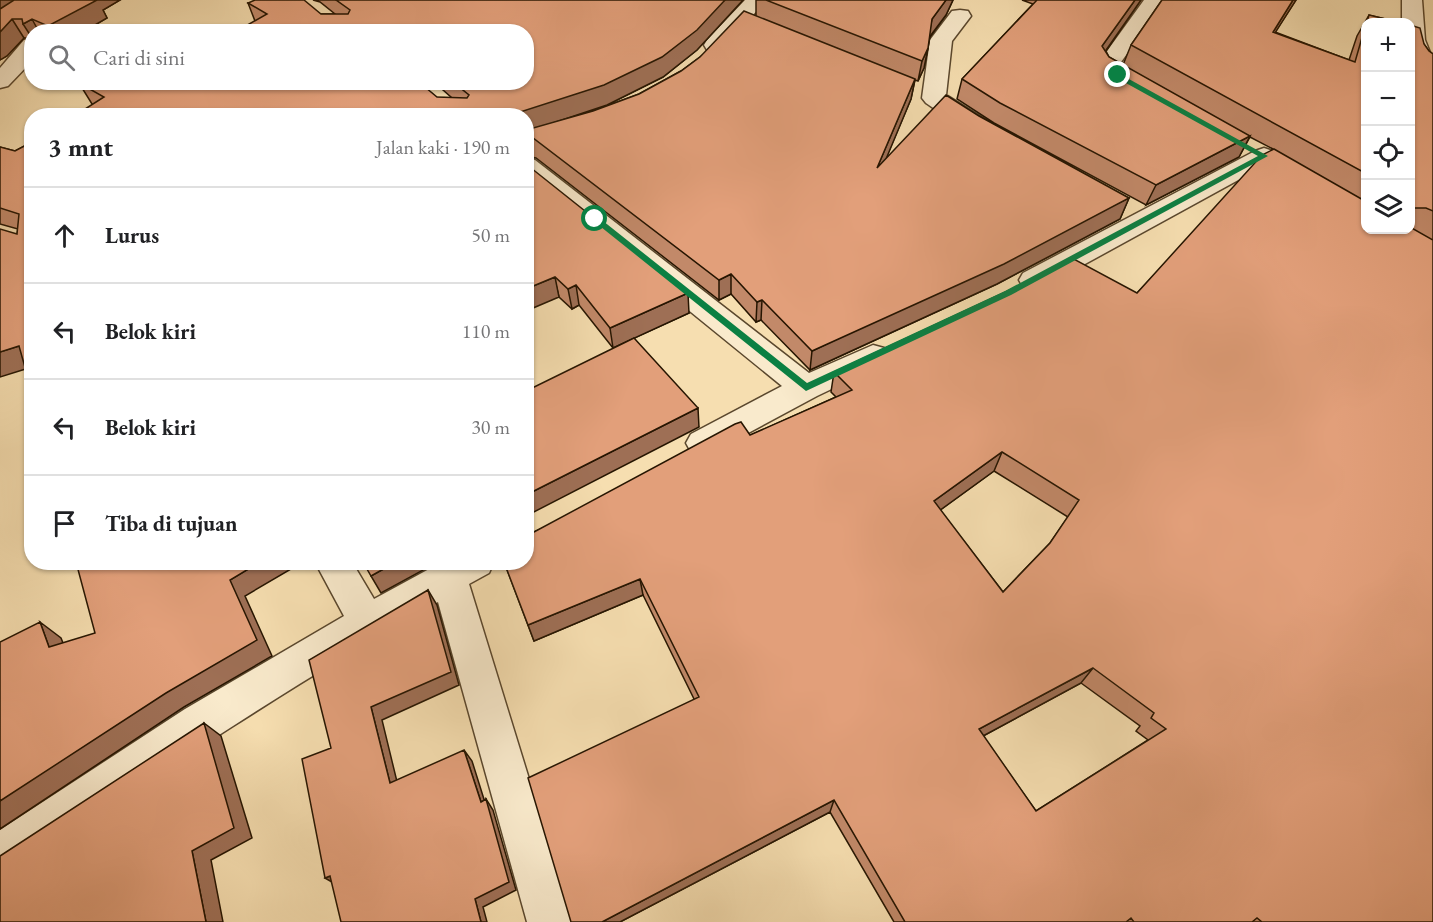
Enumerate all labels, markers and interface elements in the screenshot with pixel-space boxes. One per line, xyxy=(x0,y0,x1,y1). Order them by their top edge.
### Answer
map controls xyxy=(1361,18,1415,234)
button: + xyxy=(1361,18,1415,72)
search box xyxy=(24,24,534,90)
icon: search xyxy=(45,41,78,74)
text: Cari di sini xyxy=(93,43,185,72)
route end xyxy=(1104,61,1130,87)
button: − xyxy=(1361,72,1415,126)
button: locate xyxy=(1361,126,1415,180)
text: 3 mnt xyxy=(48,130,113,164)
text: Jalan kaki · 190 m xyxy=(376,134,510,160)
button: layers xyxy=(1361,180,1415,234)
route start xyxy=(581,205,607,231)
icon: ahead xyxy=(48,219,81,252)
text: Lurus xyxy=(105,221,159,250)
text: 50 m xyxy=(471,222,510,248)
icon: left xyxy=(48,315,81,348)
text: Belok kiri xyxy=(105,317,196,346)
text: 110 m xyxy=(462,318,510,344)
icon: left xyxy=(48,411,81,444)
text: Belok kiri xyxy=(105,413,196,442)
text: 30 m xyxy=(471,414,510,440)
icon: arrive xyxy=(48,507,81,540)
text: Tiba di tujuan xyxy=(105,509,237,538)

